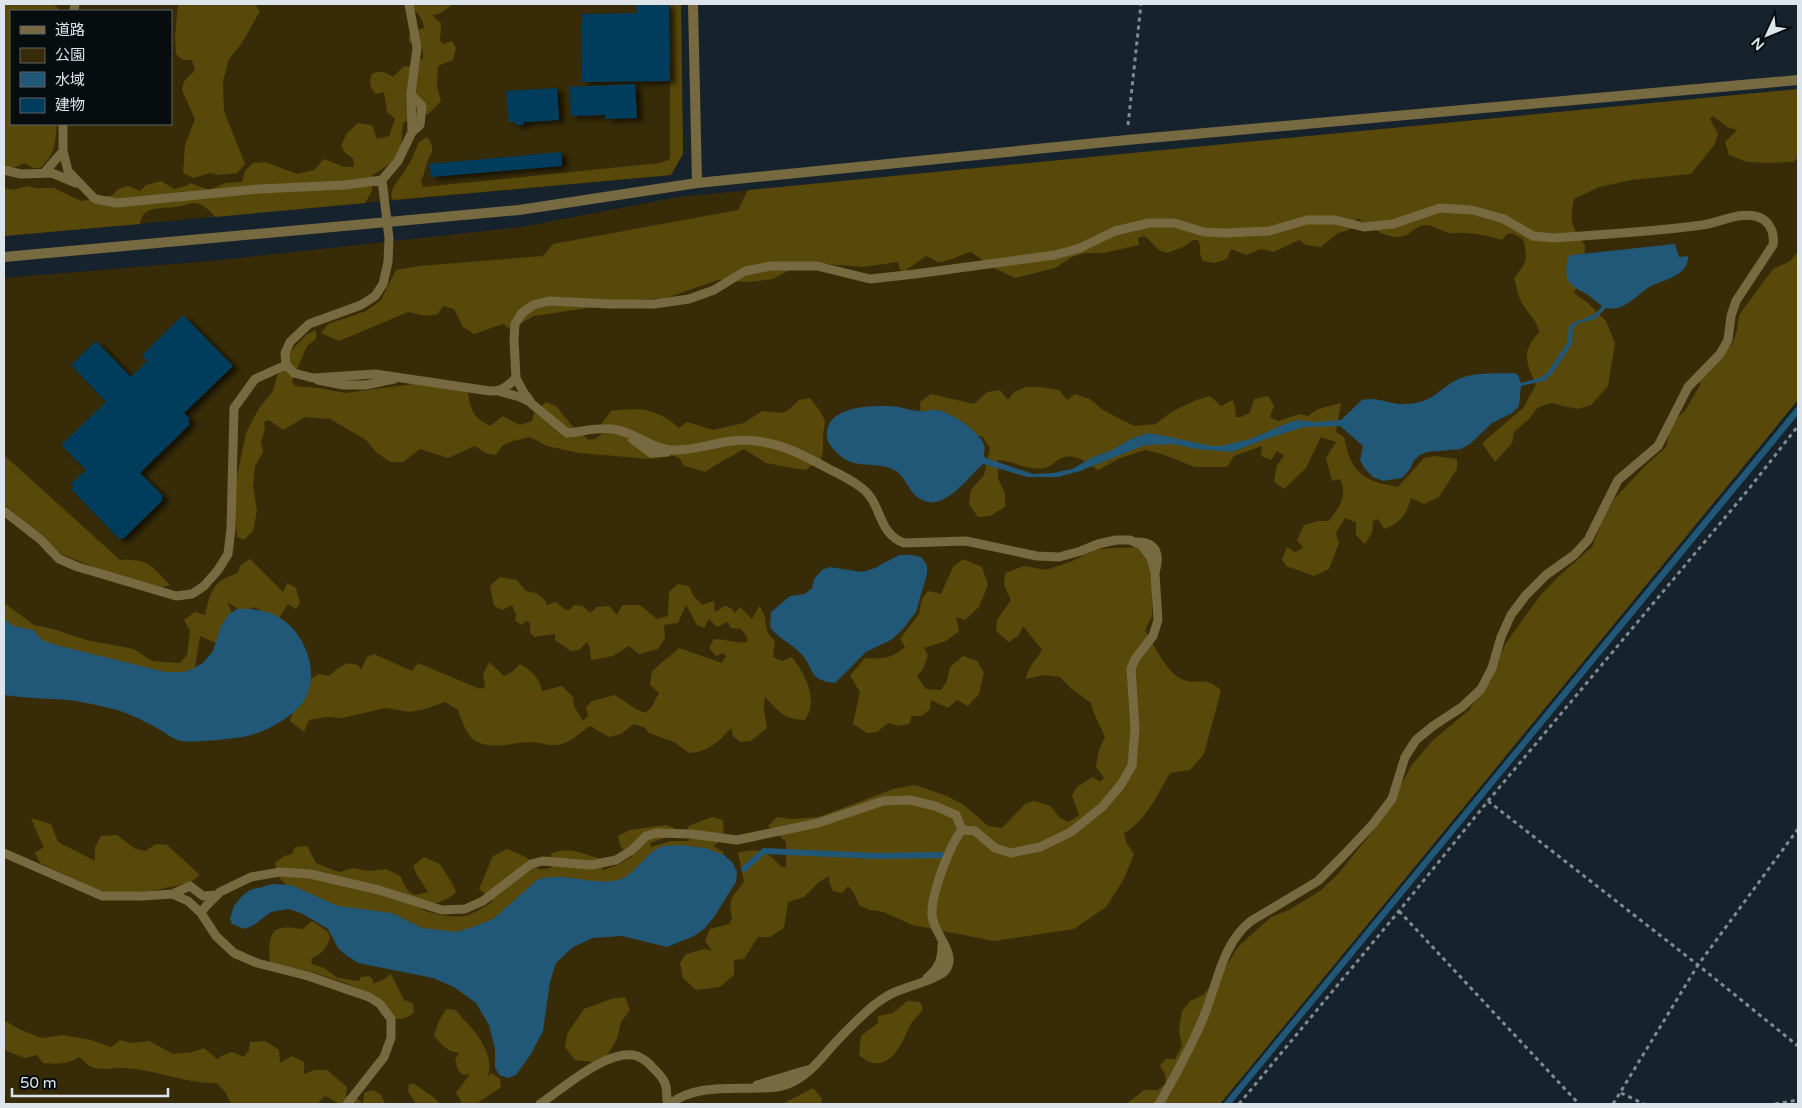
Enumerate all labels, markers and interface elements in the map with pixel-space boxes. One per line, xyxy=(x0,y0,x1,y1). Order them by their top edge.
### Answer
legend xyxy=(10,10,172,125)
north arrow xyxy=(1742,10,1792,60)
text: 道路 xyxy=(55,21,85,39)
text: N xyxy=(1748,34,1768,54)
text: 公園 xyxy=(55,46,85,64)
text: 水域 xyxy=(55,71,85,89)
text: 建物 xyxy=(55,96,85,114)
scale bar xyxy=(12,1066,169,1098)
text: 50 m xyxy=(20,1074,57,1092)

